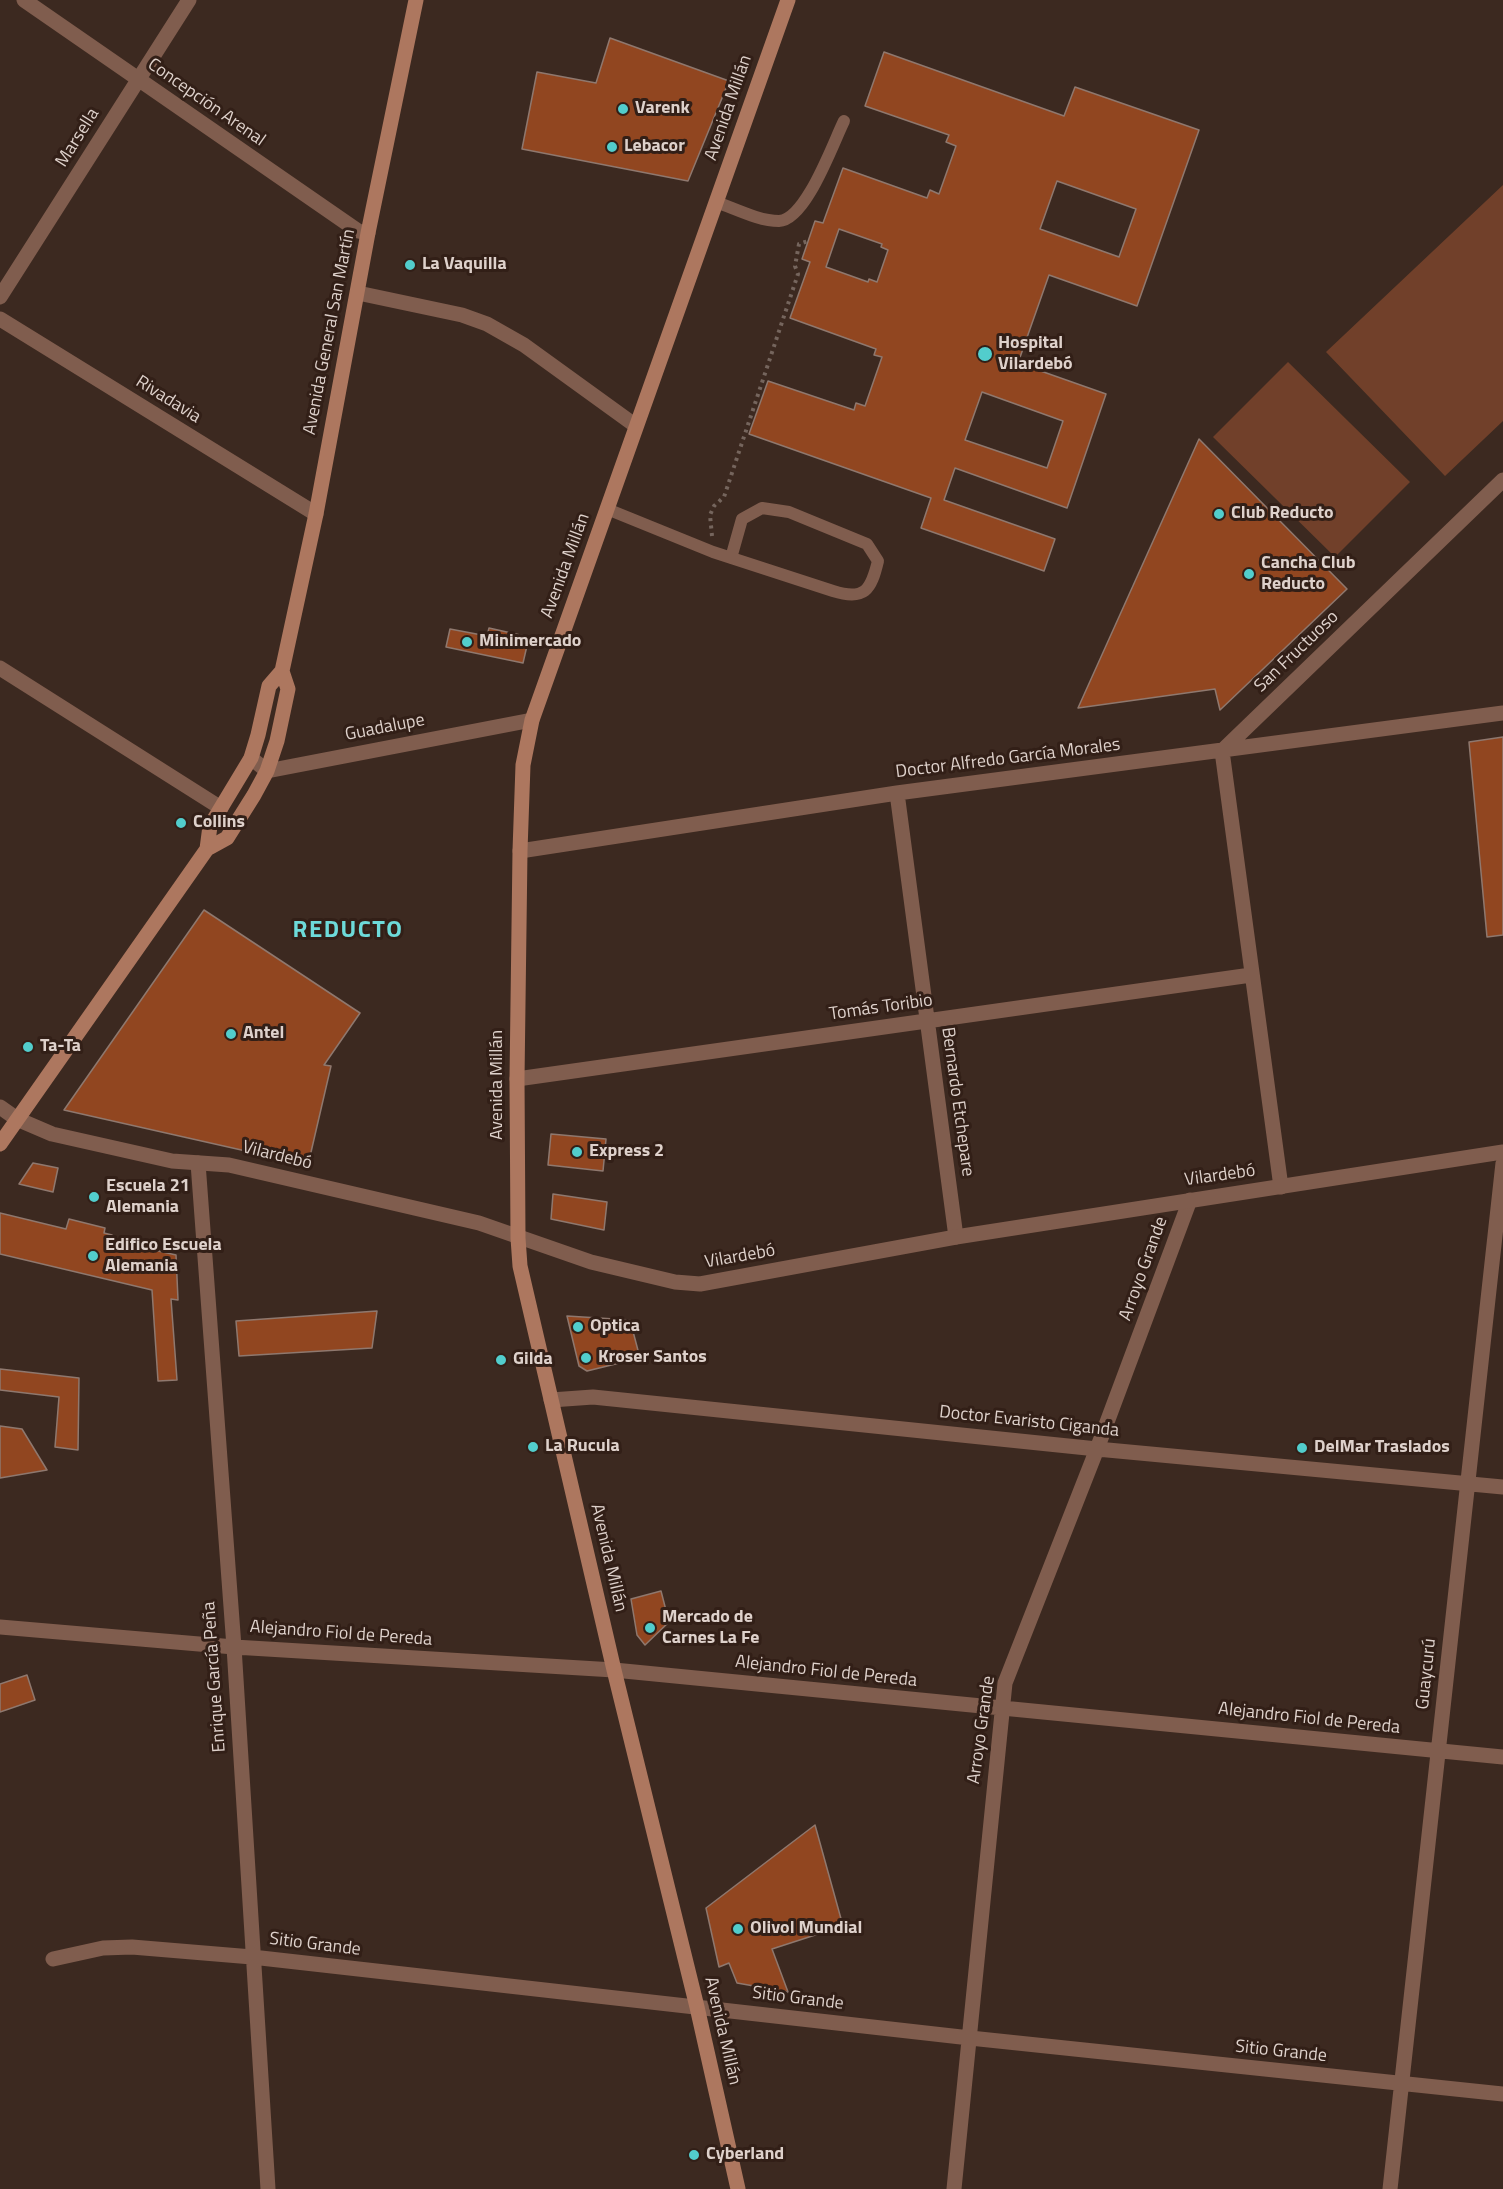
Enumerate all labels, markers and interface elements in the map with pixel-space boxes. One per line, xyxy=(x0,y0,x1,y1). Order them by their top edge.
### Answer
street label: Avenida Millán xyxy=(701,52,757,164)
street label: Concepción Arenal xyxy=(143,54,269,152)
place label: Varenk xyxy=(635,98,690,120)
marker: Varenk xyxy=(616,102,630,116)
street label: Marsella xyxy=(52,105,104,171)
place label: Lebacor xyxy=(624,136,685,158)
marker: Lebacor xyxy=(605,140,619,154)
street label: Avenida General San Martín xyxy=(299,227,361,437)
place label: La Vaquilla xyxy=(422,254,507,276)
marker: La Vaquilla xyxy=(403,258,417,272)
place label: Hospital Vilardebó xyxy=(998,333,1073,376)
marker: Hospital Vilardebó xyxy=(976,345,994,363)
street label: Rivadavia xyxy=(131,372,205,428)
place label: Club Reducto xyxy=(1231,503,1334,525)
marker: Club Reducto xyxy=(1212,507,1226,521)
street label: Avenida Millán xyxy=(537,511,595,621)
place label: Cancha Club Reducto xyxy=(1261,553,1355,596)
marker: Cancha Club Reducto xyxy=(1242,567,1256,581)
street label: San Fructuoso xyxy=(1251,607,1343,697)
place label: Minimercado xyxy=(479,631,581,653)
marker: Minimercado xyxy=(460,635,474,649)
street label: Guadalupe xyxy=(343,710,427,746)
street label: Doctor Alfredo García Morales xyxy=(894,734,1122,784)
place label: Collins xyxy=(193,812,245,834)
marker: Collins xyxy=(174,816,188,830)
district label: REDUCTO xyxy=(293,917,403,945)
street label: Tomás Toribio xyxy=(828,990,934,1026)
place label: Antel xyxy=(243,1023,284,1045)
street label: Bernardo Etchepare xyxy=(936,1026,978,1178)
marker: Antel xyxy=(224,1027,238,1041)
street label: Avenida Millán xyxy=(487,1030,509,1140)
place label: Ta-Ta xyxy=(40,1036,81,1058)
marker: Ta-Ta xyxy=(21,1040,35,1054)
street label: Vilardebó xyxy=(240,1137,314,1175)
place label: Express 2 xyxy=(589,1141,664,1163)
marker: Express 2 xyxy=(570,1145,584,1159)
street label: Vilardebó xyxy=(1183,1160,1257,1192)
place label: Escuela 21 Alemania xyxy=(106,1176,190,1218)
marker: Escuela 21 Alemania xyxy=(87,1190,101,1204)
street label: Arroyo Grande xyxy=(1115,1214,1173,1324)
place label: Edifico Escuela Alemania xyxy=(105,1235,222,1278)
street label: Vilardebó xyxy=(703,1240,777,1274)
marker: Edifico Escuela Alemania xyxy=(86,1249,100,1263)
place label: Optica xyxy=(590,1316,640,1338)
marker: Optica xyxy=(571,1320,585,1334)
place label: Kroser Santos xyxy=(598,1347,707,1369)
place label: Gilda xyxy=(513,1349,553,1371)
marker: Kroser Santos xyxy=(579,1351,593,1365)
marker: Gilda xyxy=(494,1353,508,1367)
street label: Doctor Evaristo Ciganda xyxy=(938,1402,1120,1442)
place label: La Rucula xyxy=(545,1436,620,1458)
place label: DelMar Traslados xyxy=(1314,1437,1450,1459)
marker: La Rucula xyxy=(526,1440,540,1454)
marker: DelMar Traslados xyxy=(1295,1441,1309,1455)
street label: Avenida Millán xyxy=(585,1502,631,1614)
street label: Enrique García Peña xyxy=(199,1601,231,1753)
place label: Mercado de Carnes La Fe xyxy=(662,1607,759,1650)
street label: Alejandro Fiol de Pereda xyxy=(249,1617,433,1651)
marker: Mercado de Carnes La Fe xyxy=(643,1621,657,1635)
street label: Guaycurú xyxy=(1413,1637,1441,1711)
street label: Alejandro Fiol de Pereda xyxy=(734,1652,918,1692)
street label: Arroyo Grande xyxy=(964,1675,1000,1785)
street label: Alejandro Fiol de Pereda xyxy=(1217,1699,1401,1739)
place label: Olivol Mundial xyxy=(750,1918,862,1940)
marker: Olivol Mundial xyxy=(731,1922,745,1936)
street label: Sitio Grande xyxy=(268,1929,362,1961)
street label: Avenida Millán xyxy=(699,1975,745,2087)
street label: Sitio Grande xyxy=(751,1983,845,2015)
street label: Sitio Grande xyxy=(1234,2036,1328,2068)
place label: Cyberland xyxy=(706,2144,784,2166)
marker: Cyberland xyxy=(687,2148,701,2162)

